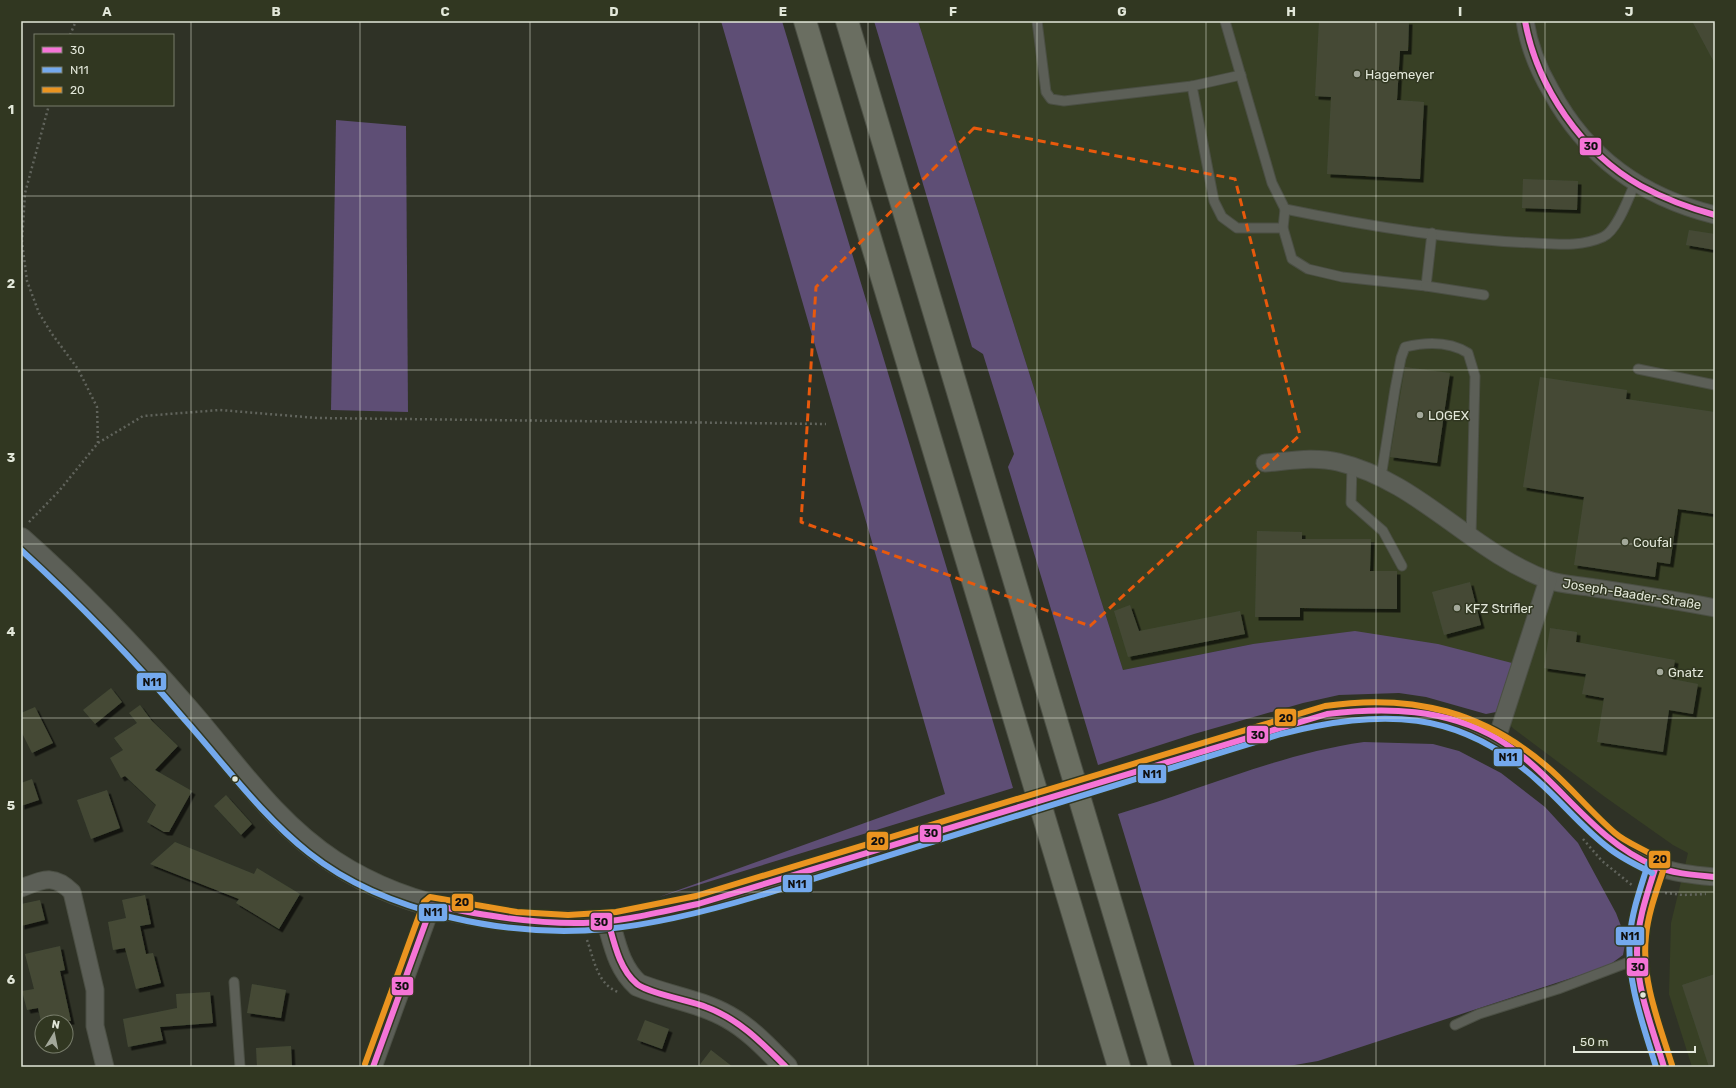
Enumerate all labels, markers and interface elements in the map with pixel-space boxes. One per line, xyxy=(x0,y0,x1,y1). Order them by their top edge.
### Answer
text: A xyxy=(102,4,112,19)
text: B xyxy=(271,4,281,19)
text: C xyxy=(440,4,450,19)
text: D xyxy=(609,4,619,19)
text: E xyxy=(779,4,787,19)
text: F xyxy=(949,4,957,19)
text: G xyxy=(1117,4,1127,19)
text: H xyxy=(1286,4,1296,19)
text: I xyxy=(1458,4,1462,19)
text: J xyxy=(1625,4,1633,19)
legend xyxy=(34,34,174,106)
text: 30 xyxy=(70,43,85,57)
text: N11 xyxy=(70,63,89,77)
place label: Hagemeyer xyxy=(1365,67,1434,83)
marker: Hagemeyer xyxy=(1352,69,1362,79)
text: 20 xyxy=(70,83,85,97)
text: 1 xyxy=(8,102,14,117)
line badge: 30 xyxy=(1579,137,1602,156)
text: 30 xyxy=(1584,140,1598,153)
text: 2 xyxy=(7,276,15,291)
place label: LOGEX xyxy=(1428,408,1469,423)
marker: LOGEX xyxy=(1415,410,1425,420)
text: 3 xyxy=(7,450,16,465)
place label: Coufal xyxy=(1633,535,1672,550)
marker: Coufal xyxy=(1620,537,1630,547)
street label: Joseph-Baader-Straße xyxy=(1562,576,1702,612)
place label: KFZ Strifler xyxy=(1465,601,1533,616)
marker: KFZ Strifler xyxy=(1452,603,1462,613)
text: 4 xyxy=(7,624,16,639)
place label: Gnatz xyxy=(1668,665,1704,680)
marker: Gnatz xyxy=(1655,667,1665,677)
line badge: N11 xyxy=(136,672,167,691)
text: N11 xyxy=(143,676,161,689)
line badge: 20 xyxy=(1274,708,1297,727)
text: 20 xyxy=(1279,712,1293,725)
line badge: 30 xyxy=(1246,725,1269,744)
text: 30 xyxy=(1251,729,1265,742)
line badge: N11 xyxy=(1493,748,1523,767)
text: N11 xyxy=(1499,751,1517,764)
line badge: N11 xyxy=(1137,764,1167,784)
text: N11 xyxy=(1143,768,1161,781)
unlabelled marker xyxy=(230,774,240,784)
text: 5 xyxy=(7,798,15,813)
line badge: 30 xyxy=(919,824,942,843)
text: 30 xyxy=(924,827,938,840)
line badge: 20 xyxy=(866,831,889,851)
text: 20 xyxy=(871,835,885,848)
line badge: 20 xyxy=(1648,850,1671,869)
text: 20 xyxy=(1653,853,1667,866)
line badge: N11 xyxy=(782,874,813,893)
text: N11 xyxy=(788,878,806,891)
line badge: 20 xyxy=(451,893,474,912)
text: 20 xyxy=(455,896,469,909)
line badge: N11 xyxy=(418,903,448,922)
text: N11 xyxy=(424,906,442,919)
line badge: 30 xyxy=(590,912,613,931)
text: 30 xyxy=(594,916,608,929)
line badge: N11 xyxy=(1615,926,1645,946)
text: N11 xyxy=(1621,930,1639,943)
line badge: 30 xyxy=(1626,957,1649,977)
text: 30 xyxy=(1631,961,1645,974)
text: 6 xyxy=(7,972,16,987)
line badge: 30 xyxy=(391,976,414,996)
text: 30 xyxy=(395,980,409,993)
unlabelled marker xyxy=(1638,990,1648,1000)
north arrow xyxy=(34,1014,74,1054)
text: N xyxy=(51,1018,61,1032)
scale bar xyxy=(1574,1028,1695,1054)
text: 50 m xyxy=(1580,1035,1608,1049)

